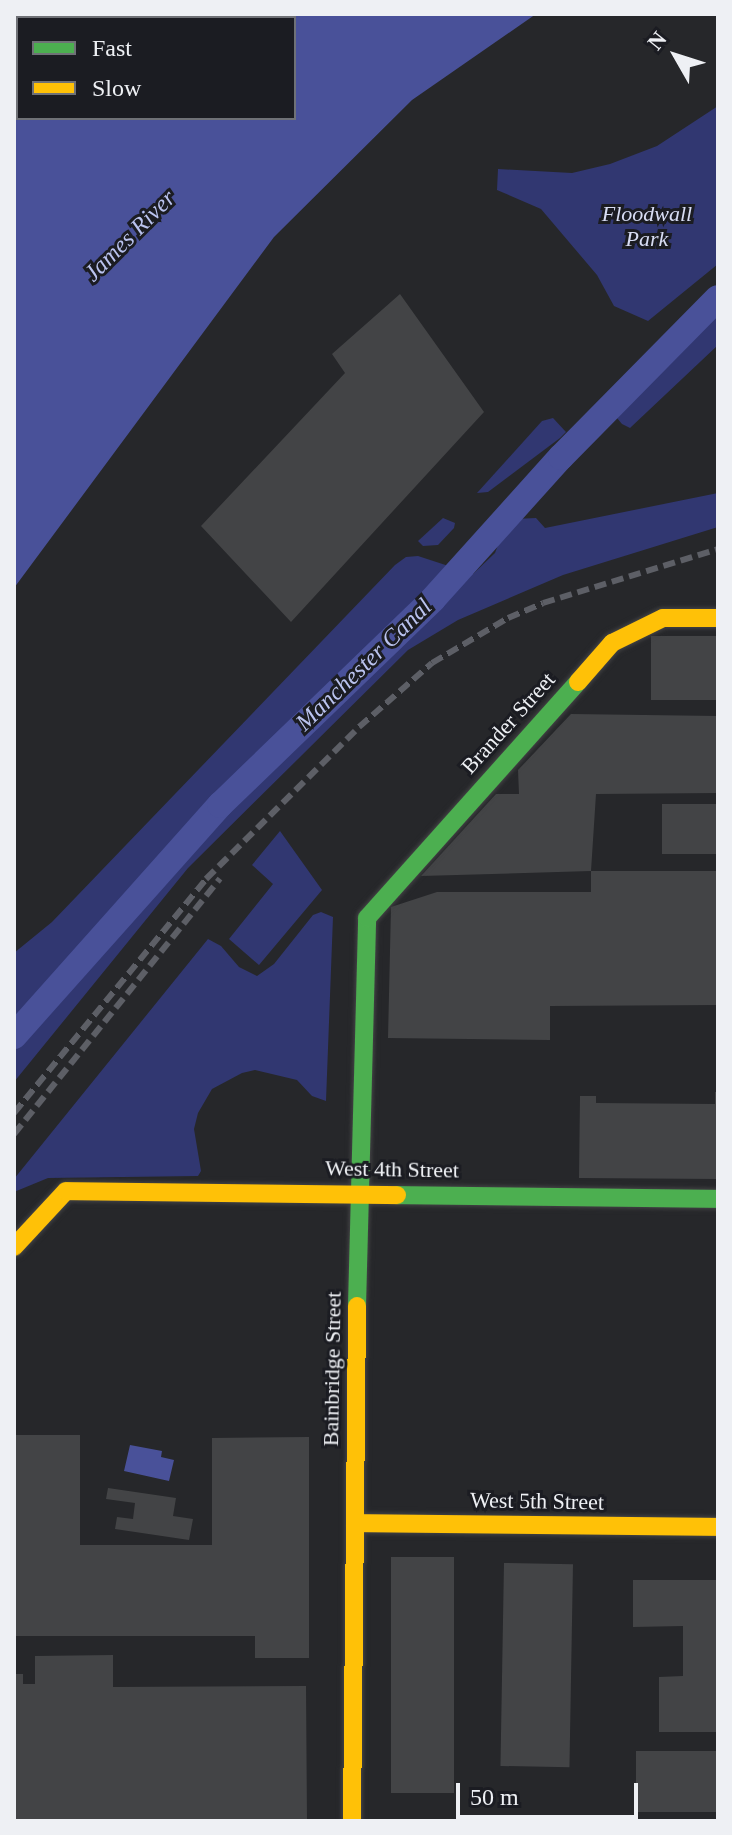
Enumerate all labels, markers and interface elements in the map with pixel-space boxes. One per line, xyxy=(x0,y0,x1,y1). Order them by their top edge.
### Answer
legend xyxy=(16,16,296,120)
north arrow xyxy=(636,16,716,96)
text: N xyxy=(642,27,672,55)
text: Fast xyxy=(92,35,132,61)
text: Slow xyxy=(92,75,141,101)
water label: James River xyxy=(78,184,182,288)
park label: Floodwall Park xyxy=(602,200,692,252)
water label: Manchester Canal xyxy=(290,593,438,737)
street label: Brander Street xyxy=(455,667,561,779)
street label: West 4th Street xyxy=(325,1155,459,1183)
street label: Bainbridge Street xyxy=(317,1291,347,1447)
street label: West 5th Street xyxy=(470,1487,604,1515)
scale bar xyxy=(460,1767,642,1817)
text: 50 m xyxy=(470,1784,519,1810)

